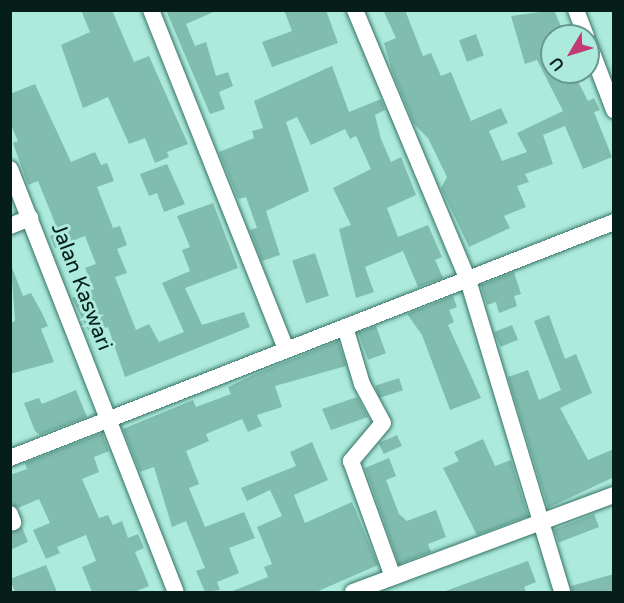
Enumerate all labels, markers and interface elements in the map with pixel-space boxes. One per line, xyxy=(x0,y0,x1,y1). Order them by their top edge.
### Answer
north arrow xyxy=(540,24,600,84)
text: U xyxy=(546,53,569,75)
street label: Jalan Kaswari xyxy=(45,220,117,354)

